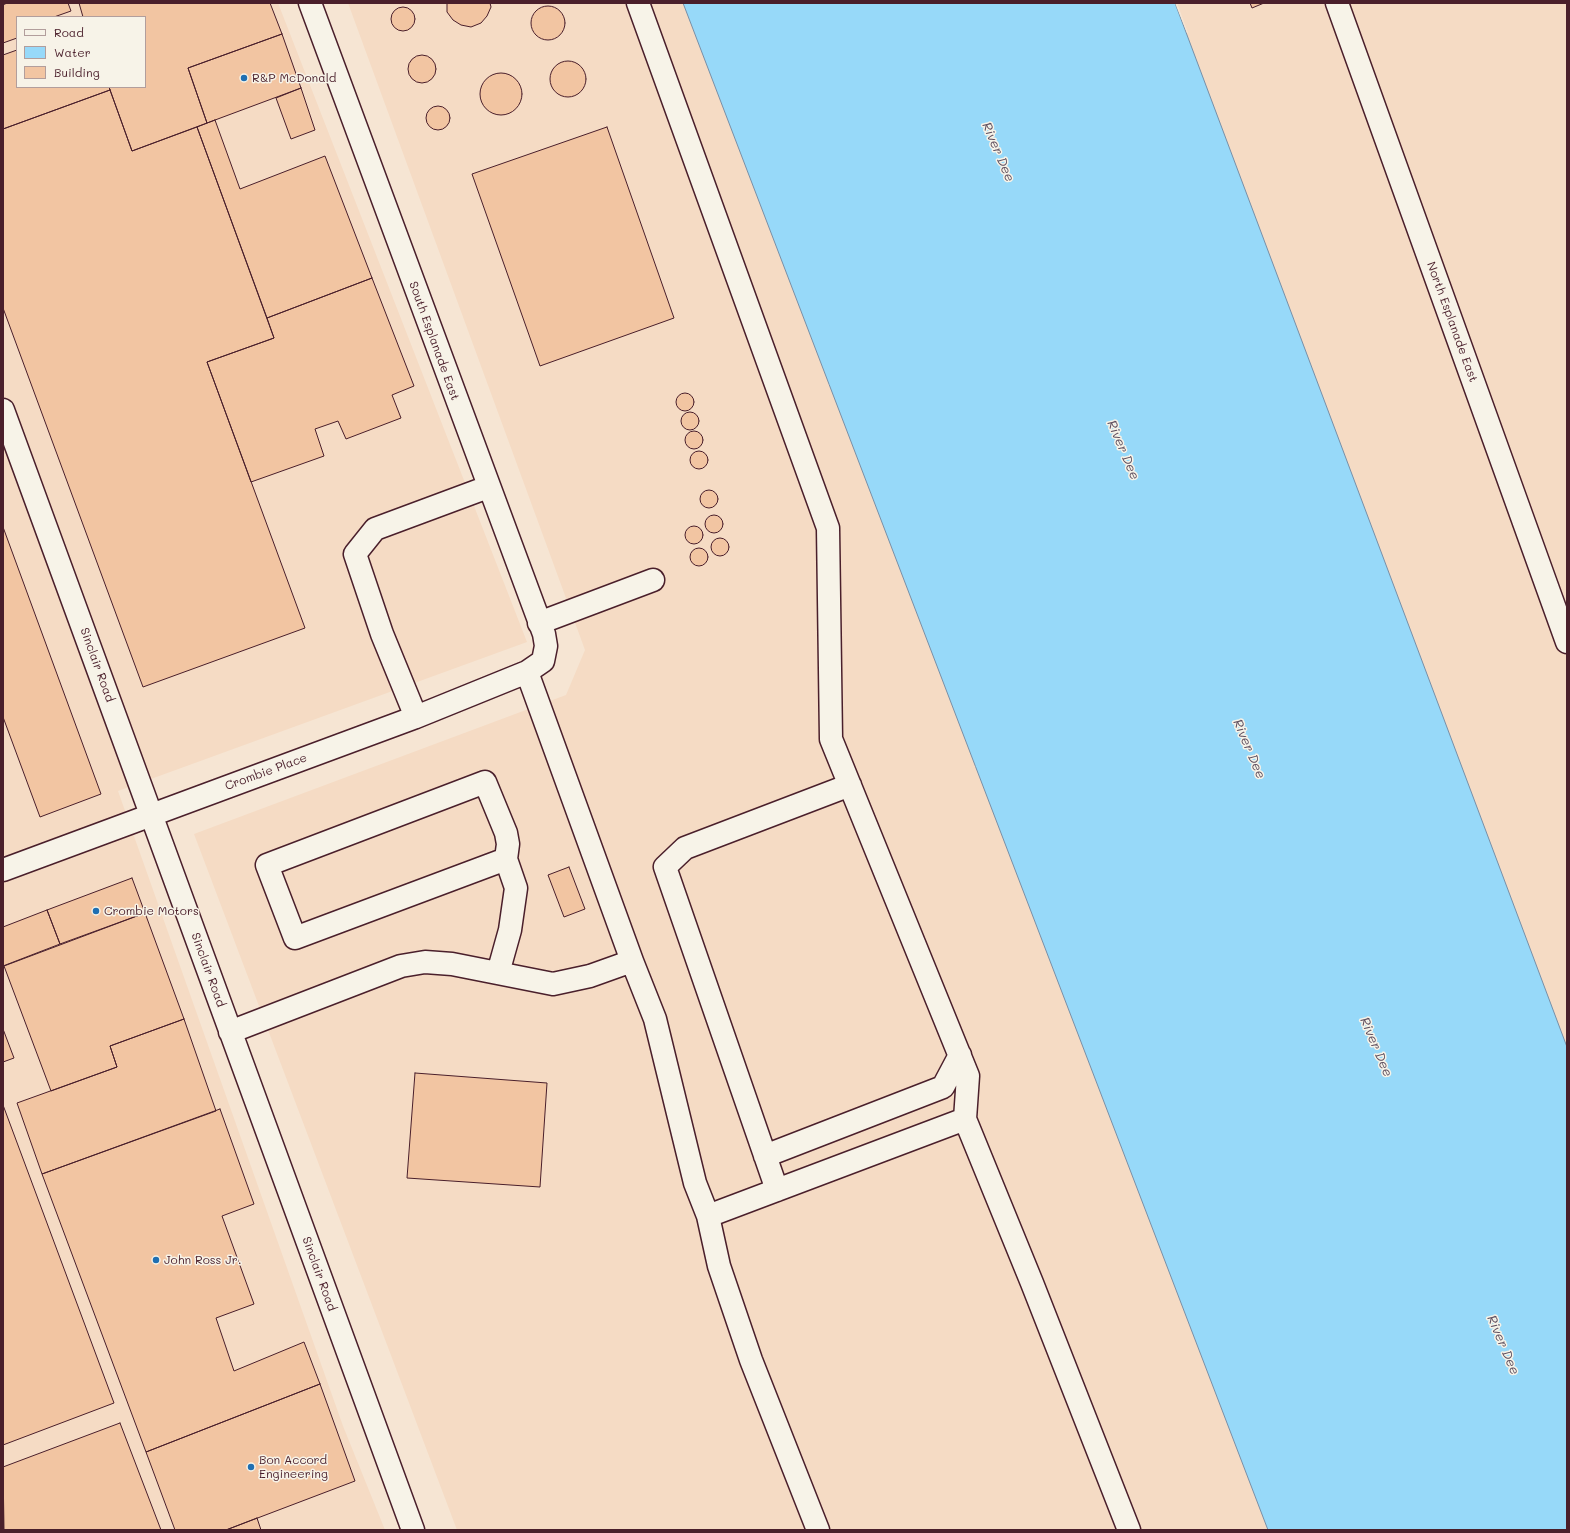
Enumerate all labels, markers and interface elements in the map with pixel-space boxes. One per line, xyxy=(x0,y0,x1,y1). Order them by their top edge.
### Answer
legend xyxy=(16,16,146,88)
text: Road xyxy=(54,24,84,40)
text: Water xyxy=(54,44,91,60)
text: Building xyxy=(54,64,100,80)
place label: R&P McDonald xyxy=(252,71,336,85)
marker: R&P McDonald xyxy=(239,73,249,83)
water label: River Dee xyxy=(979,120,1017,184)
street label: North Esplanade East xyxy=(1424,260,1480,384)
street label: South Esplanade East xyxy=(406,280,462,402)
water label: River Dee xyxy=(1104,418,1142,482)
street label: Sinclair Road xyxy=(77,626,117,704)
water label: River Dee xyxy=(1230,717,1268,781)
street label: Crombie Place xyxy=(223,750,309,794)
place label: Crombie Motors xyxy=(104,904,199,918)
marker: Crombie Motors xyxy=(91,906,101,916)
street label: Sinclair Road xyxy=(188,931,228,1009)
water label: River Dee xyxy=(1357,1015,1395,1079)
street label: Sinclair Road xyxy=(299,1235,339,1313)
place label: John Ross Jr. xyxy=(164,1253,241,1267)
marker: John Ross Jr. xyxy=(151,1255,161,1265)
water label: River Dee xyxy=(1484,1313,1522,1377)
place label: Bon Accord Engineering xyxy=(259,1453,328,1481)
marker: Bon Accord Engineering xyxy=(246,1462,256,1472)

